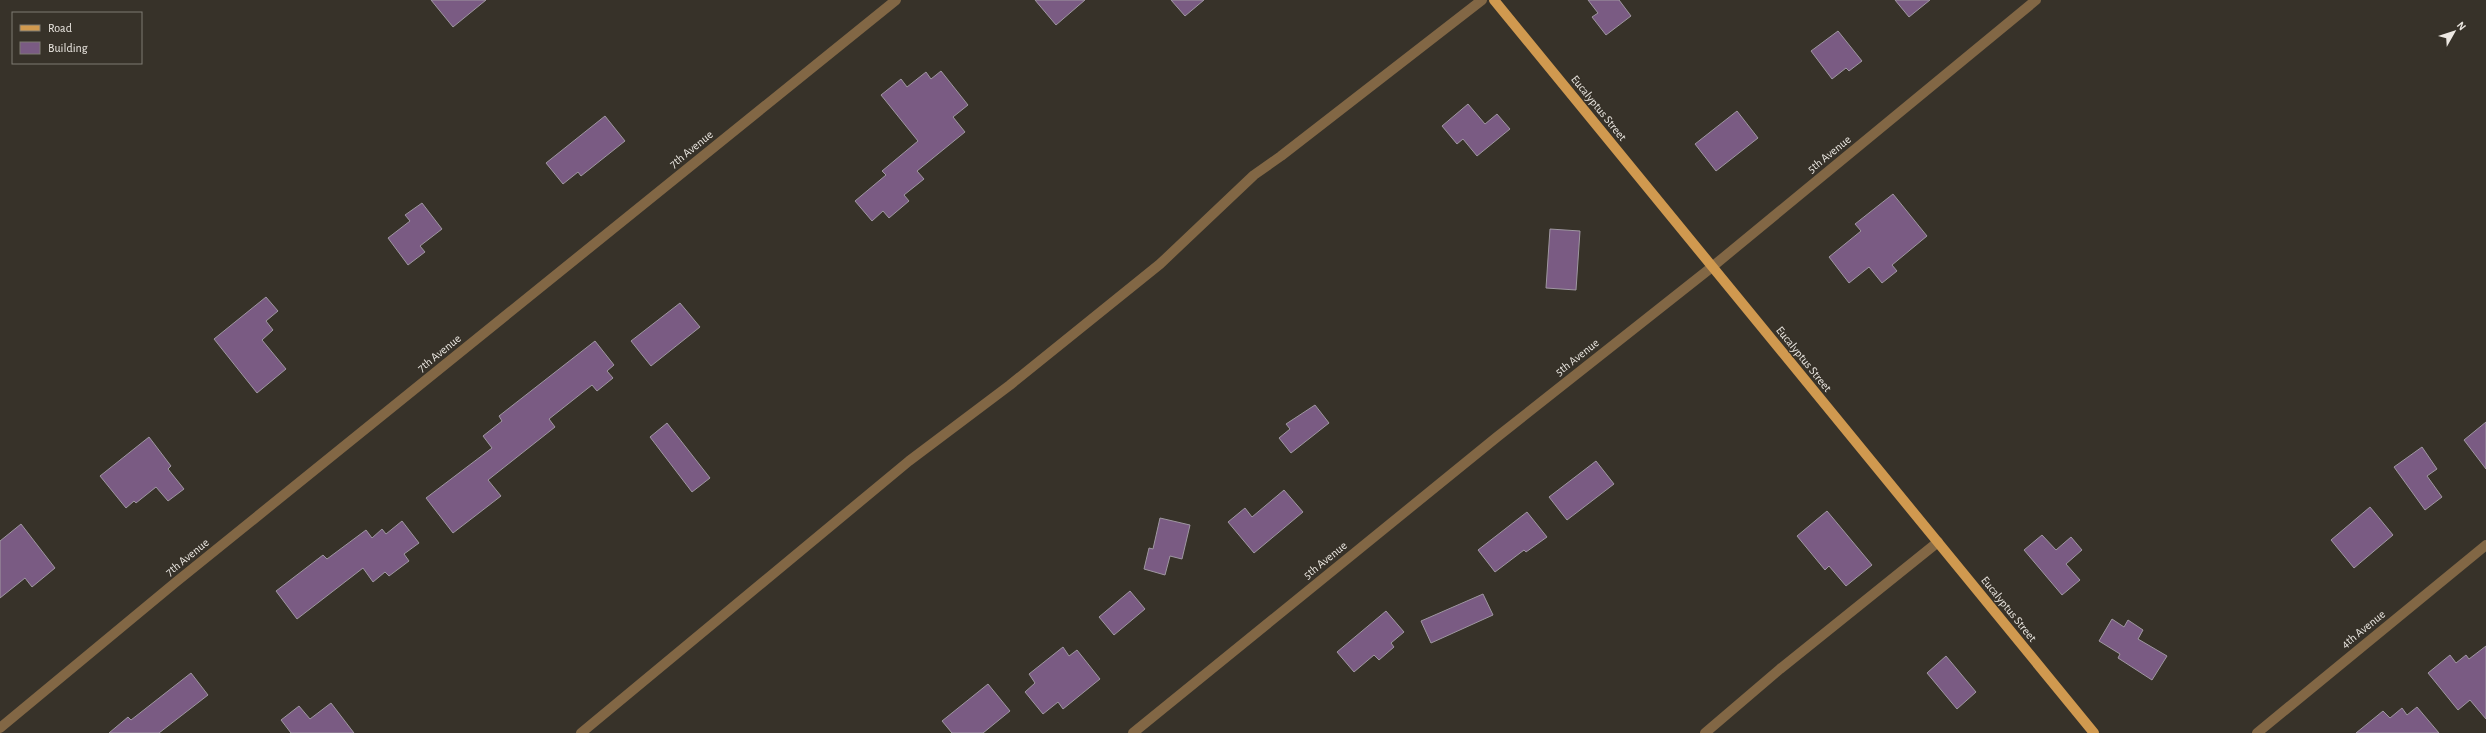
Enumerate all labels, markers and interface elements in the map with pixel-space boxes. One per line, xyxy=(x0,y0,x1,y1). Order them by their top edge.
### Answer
legend xyxy=(12,12,142,64)
north arrow xyxy=(2434,12,2474,52)
text: N xyxy=(2455,20,2468,32)
text: Road xyxy=(48,22,72,34)
text: Building xyxy=(48,42,88,54)
street label: Eucalyptus Street xyxy=(1568,73,1629,144)
street label: 7th Avenue xyxy=(667,128,715,170)
street label: 5th Avenue xyxy=(1805,133,1853,175)
street label: Eucalyptus Street xyxy=(1773,324,1834,395)
street label: 7th Avenue xyxy=(415,332,463,374)
street label: 5th Avenue xyxy=(1553,336,1601,378)
street label: 7th Avenue xyxy=(163,536,211,578)
street label: 5th Avenue xyxy=(1301,539,1349,581)
street label: Eucalyptus Street xyxy=(1978,574,2039,645)
street label: 4th Avenue xyxy=(2339,608,2387,650)

